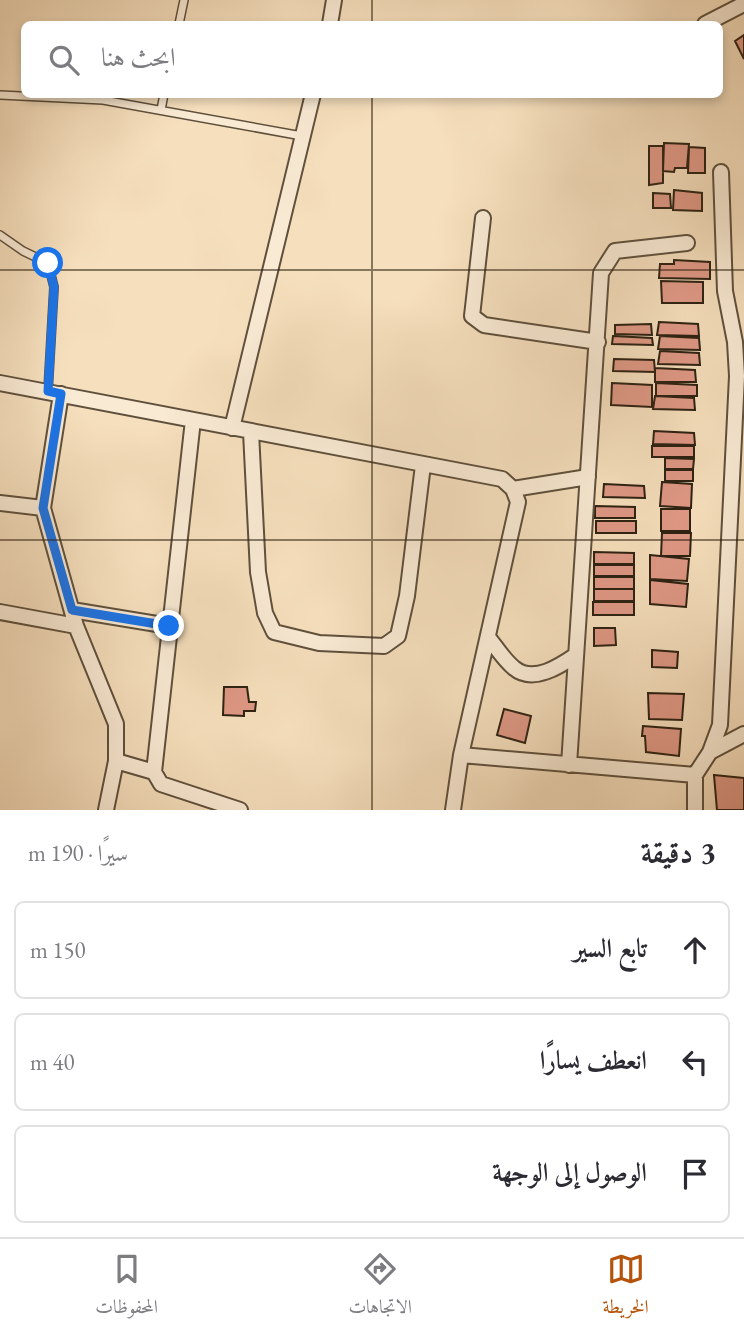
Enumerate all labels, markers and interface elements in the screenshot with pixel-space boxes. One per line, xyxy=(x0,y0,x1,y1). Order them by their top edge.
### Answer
search box xyxy=(21,21,723,98)
text: ابحث هنا xyxy=(101,40,176,74)
icon: search xyxy=(45,41,83,79)
route start xyxy=(32,247,63,278)
route end xyxy=(153,610,184,641)
text: 3 دقيقة xyxy=(641,833,716,872)
text: سيرًا · 190 m xyxy=(28,838,128,868)
text: تابع السير xyxy=(573,931,647,965)
icon: ahead xyxy=(676,931,714,969)
text: 150 m xyxy=(30,935,86,965)
text: انعطف يسارًا xyxy=(540,1043,647,1077)
icon: left xyxy=(676,1043,714,1081)
text: 40 m xyxy=(30,1047,75,1077)
text: الوصول إلى الوجهة xyxy=(492,1155,647,1189)
icon: arrive xyxy=(676,1155,714,1193)
tab: المحفوظات xyxy=(95,1250,158,1325)
tab: الاتجاهات xyxy=(349,1250,412,1325)
tab: الخريطة xyxy=(602,1250,649,1325)

